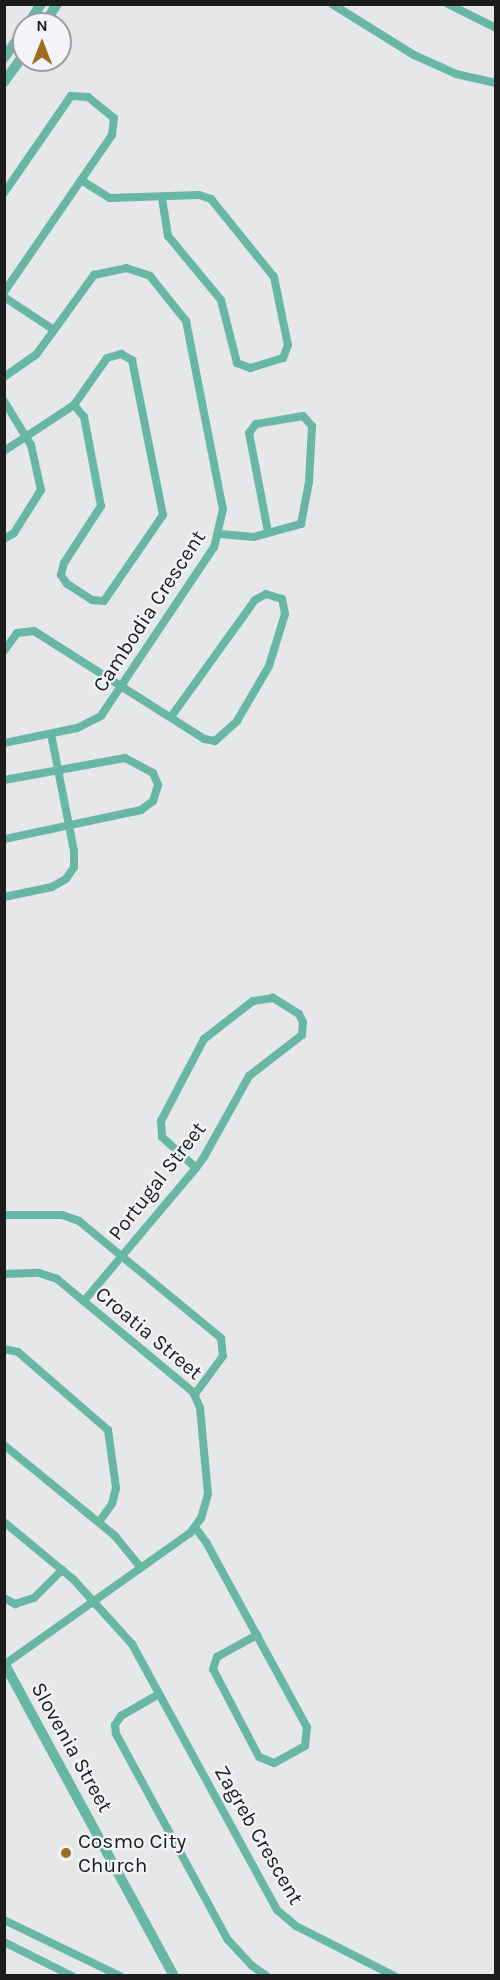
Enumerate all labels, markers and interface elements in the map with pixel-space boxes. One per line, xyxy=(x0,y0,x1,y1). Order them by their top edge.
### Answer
north arrow xyxy=(12,12,72,72)
text: N xyxy=(36,16,48,35)
street label: Cambodia Crescent xyxy=(87,525,211,697)
street label: Portugal Street xyxy=(103,1117,211,1245)
street label: Croatia Street xyxy=(90,1281,208,1385)
street label: Slovenia Street xyxy=(26,1678,118,1816)
street label: Zagreb Crescent xyxy=(209,1761,309,1909)
place label: Cosmo City Church xyxy=(78,1828,186,1878)
marker: Cosmo City Church xyxy=(59,1846,73,1860)

